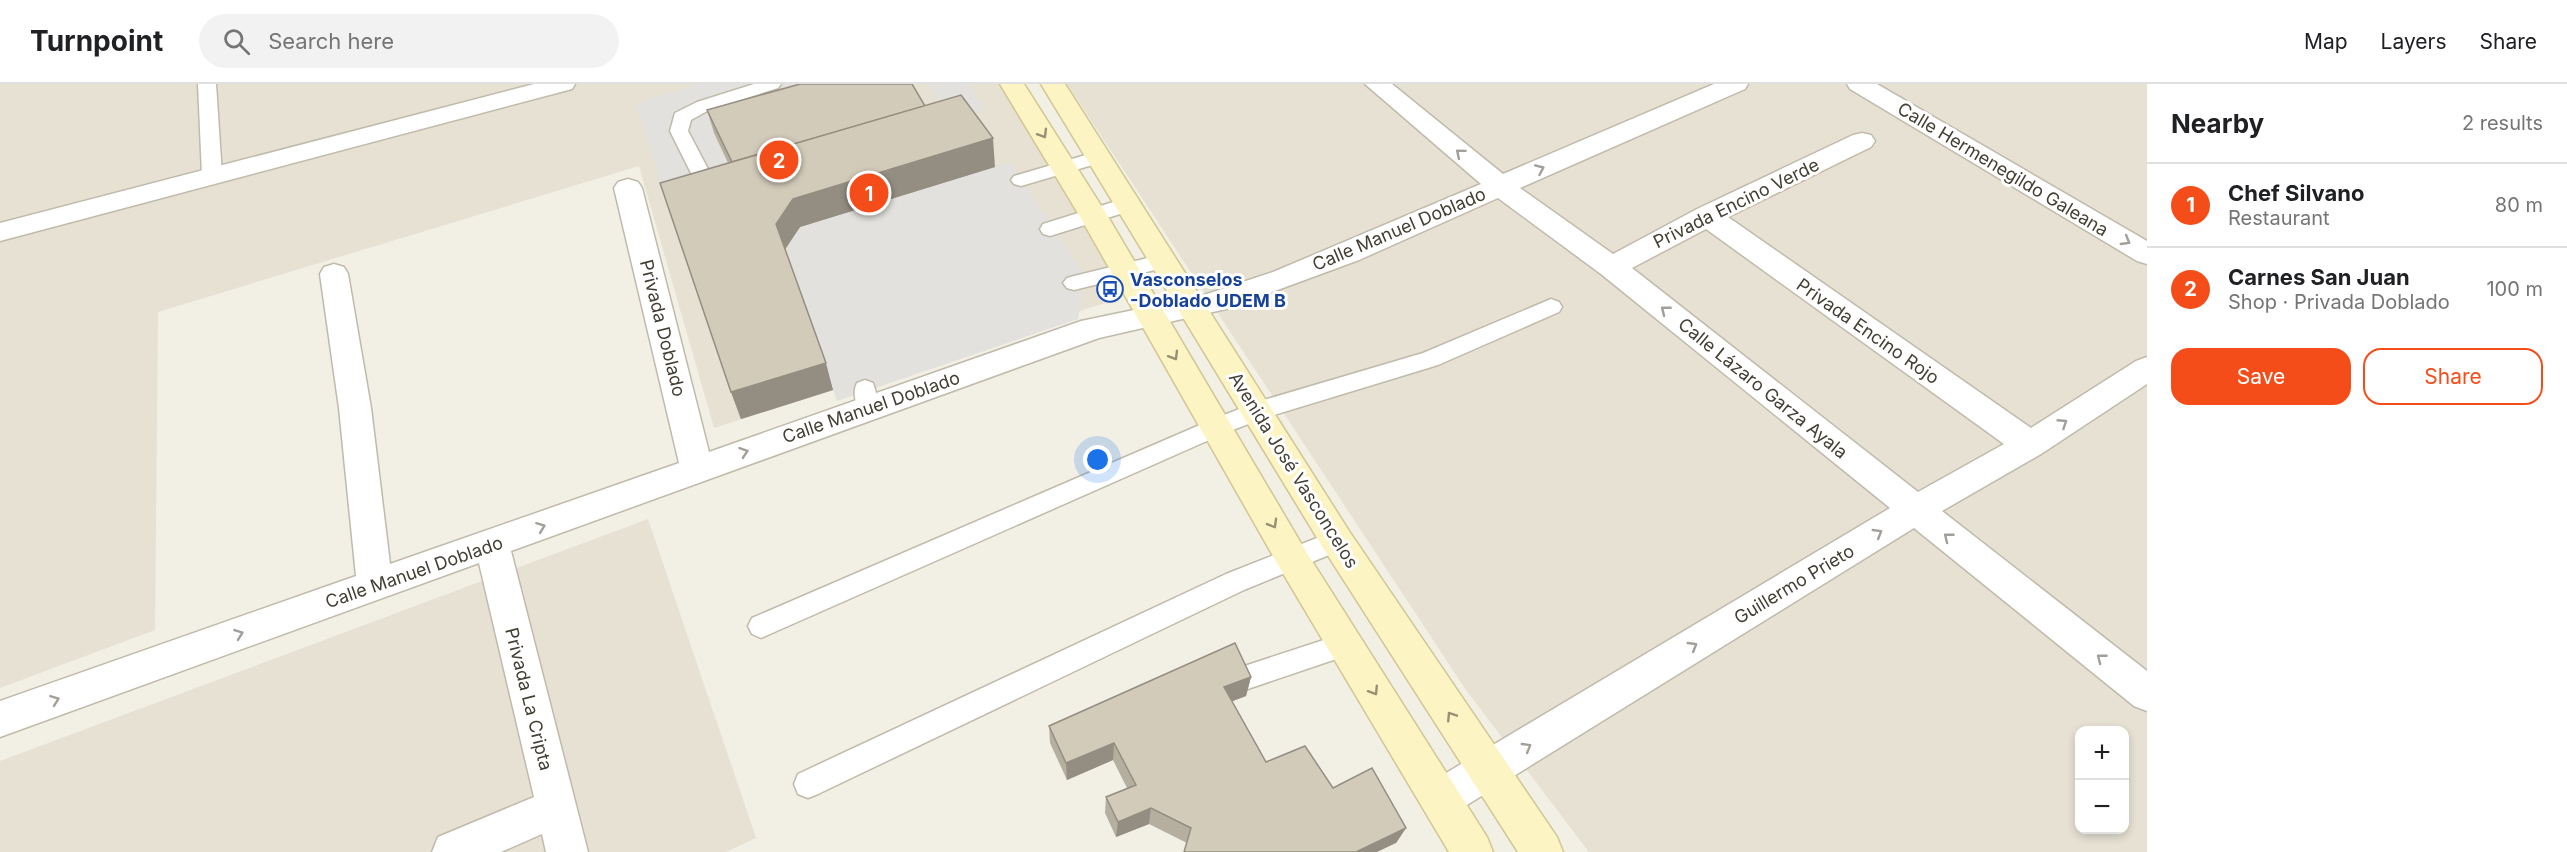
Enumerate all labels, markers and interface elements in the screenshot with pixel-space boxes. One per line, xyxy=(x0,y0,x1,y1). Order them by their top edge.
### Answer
search box xyxy=(199,14,619,68)
text: Turnpoint xyxy=(30,24,163,58)
icon: search xyxy=(220,25,253,58)
text: Search here xyxy=(268,28,394,54)
text: Map xyxy=(2304,29,2348,54)
text: Layers xyxy=(2381,29,2447,54)
text: Share xyxy=(2480,29,2537,54)
street label: Calle Hermenegildo Galeana xyxy=(1894,98,2112,240)
text: Nearby xyxy=(2171,108,2264,139)
text: 2 results xyxy=(2462,111,2543,135)
one-way arrow xyxy=(1035,128,1047,138)
pin: 2 xyxy=(760,138,798,182)
one-way arrow xyxy=(1456,149,1467,160)
street label: Privada Encino Verde xyxy=(1650,154,1822,252)
one-way arrow xyxy=(1533,164,1544,176)
pin: 1 xyxy=(850,170,888,216)
text: Chef Silvano xyxy=(2228,180,2365,206)
street label: Calle Manuel Doblado xyxy=(1309,183,1489,275)
text: 1 xyxy=(2186,193,2195,217)
text: 80 m xyxy=(2495,193,2543,217)
text: Restaurant xyxy=(2228,206,2330,230)
one-way arrow xyxy=(2120,234,2130,246)
street label: Privada Doblado xyxy=(636,257,690,399)
text: Carnes San Juan xyxy=(2228,264,2410,290)
place label: Vasconselos -Doblado UDEM B xyxy=(1130,269,1286,311)
bus stop icon: Vasconselos -Doblado UDEM B xyxy=(1095,274,1125,304)
street label: Privada Encino Rojo xyxy=(1793,274,1943,388)
text: 2 xyxy=(2184,277,2197,301)
text: 100 m xyxy=(2486,277,2543,301)
text: Shop · Privada Doblado xyxy=(2228,290,2450,314)
one-way arrow xyxy=(1661,306,1672,317)
street label: Calle Lázaro Garza Ayala xyxy=(1674,313,1852,463)
button: Save xyxy=(2171,348,2351,405)
button: Share xyxy=(2363,348,2543,405)
one-way arrow xyxy=(1167,350,1178,360)
street label: Calle Manuel Doblado xyxy=(780,367,962,447)
street label: Avenida José Vasconcelos xyxy=(1225,368,1363,572)
one-way arrow xyxy=(2057,420,2068,431)
your location xyxy=(1083,445,1112,474)
one-way arrow xyxy=(738,447,749,460)
one-way arrow xyxy=(1265,518,1277,528)
one-way arrow xyxy=(535,522,546,534)
one-way arrow xyxy=(1872,529,1882,541)
street label: Calle Manuel Doblado xyxy=(323,532,505,612)
one-way arrow xyxy=(1944,533,1955,544)
street label: Guillermo Prieto xyxy=(1730,540,1858,628)
street label: Privada La Cripta xyxy=(501,625,557,773)
one-way arrow xyxy=(233,628,243,641)
one-way arrow xyxy=(1687,641,1697,653)
one-way arrow xyxy=(2097,654,2108,665)
one-way arrow xyxy=(1366,685,1378,695)
one-way arrow xyxy=(49,694,60,707)
one-way arrow xyxy=(1447,712,1458,723)
map controls xyxy=(2075,726,2129,834)
button: + xyxy=(2075,726,2129,780)
one-way arrow xyxy=(1521,743,1531,755)
button: − xyxy=(2075,780,2129,834)

